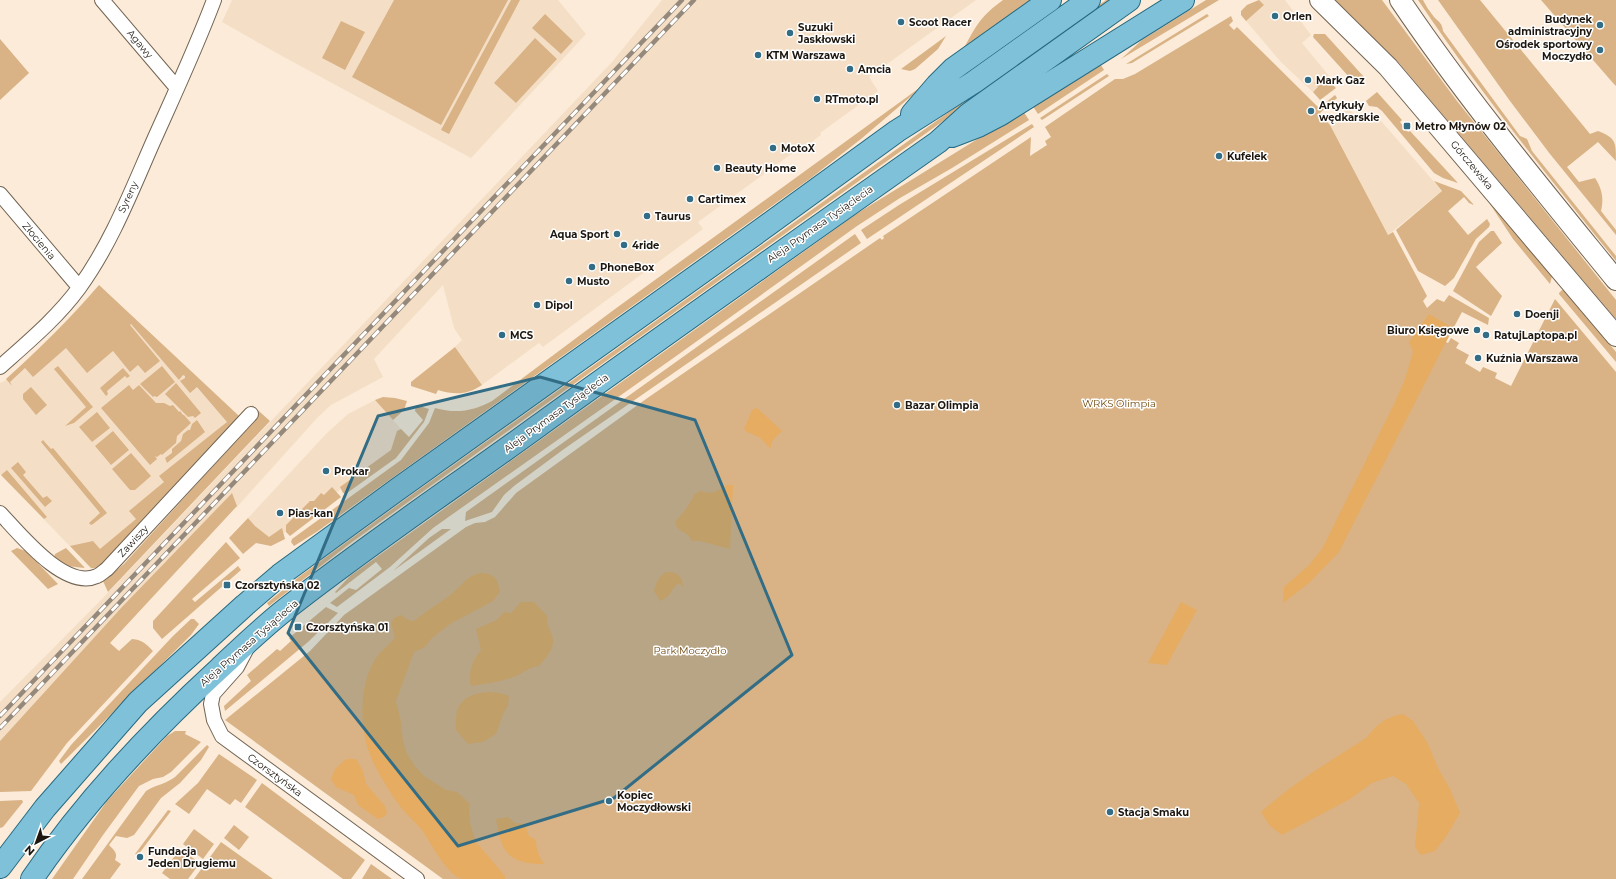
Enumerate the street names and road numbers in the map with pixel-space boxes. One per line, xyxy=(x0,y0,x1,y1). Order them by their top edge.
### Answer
street label: Agawy xyxy=(124,27,156,62)
street label: Górczewska xyxy=(1448,138,1496,192)
street label: Syreny xyxy=(115,179,141,215)
street label: Aleja Prymasa Tysiąclecia xyxy=(765,182,875,266)
street label: Złocienia xyxy=(19,220,59,262)
street label: Aleja Prymasa Tysiąclecia xyxy=(501,371,611,455)
street label: Zawiszy xyxy=(115,522,151,560)
street label: Aleja Prymasa Tysiąclecia xyxy=(197,597,301,689)
street label: Czorsztyńska xyxy=(245,751,305,799)

